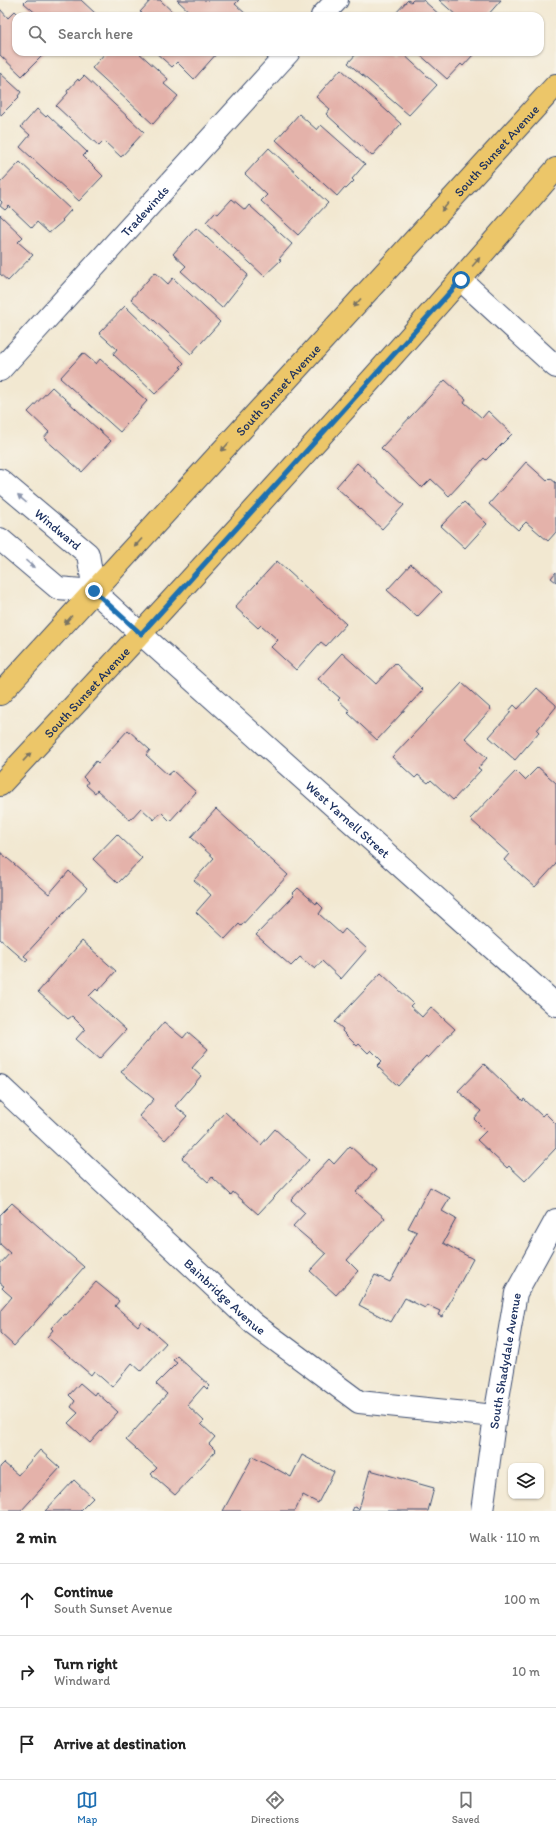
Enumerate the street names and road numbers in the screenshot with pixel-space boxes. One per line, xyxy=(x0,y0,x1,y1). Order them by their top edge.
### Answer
street label: South Sunset Avenue xyxy=(451,102,542,200)
street label: Tradewinds xyxy=(118,182,172,240)
street label: South Sunset Avenue xyxy=(233,341,324,439)
street label: Windward xyxy=(32,505,84,553)
street label: South Sunset Avenue xyxy=(41,644,133,741)
street label: West Yarnell Street xyxy=(303,778,393,861)
street label: Bainbridge Avenue xyxy=(181,1255,268,1338)
street label: South Shadydale Avenue xyxy=(486,1292,524,1430)

